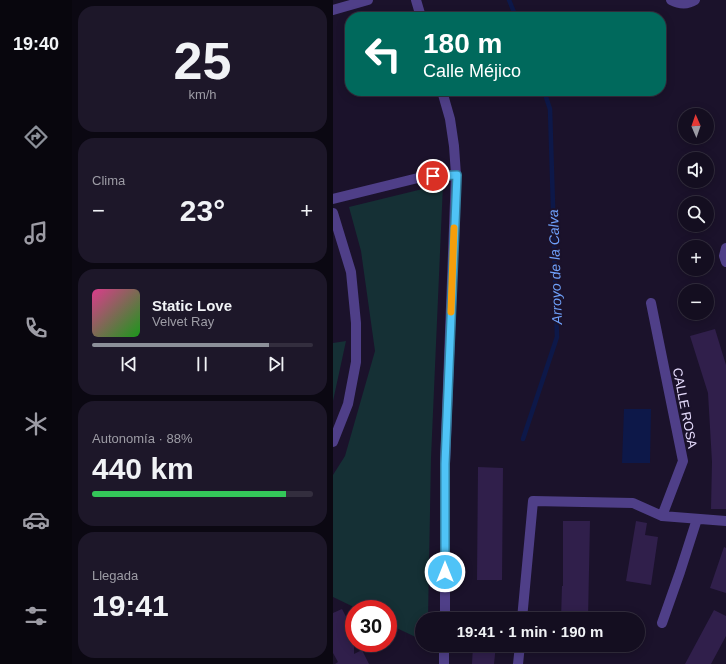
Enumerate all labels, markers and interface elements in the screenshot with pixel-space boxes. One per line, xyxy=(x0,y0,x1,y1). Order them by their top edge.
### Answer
icon: left xyxy=(357,28,409,80)
text: 180 m xyxy=(423,28,502,59)
text: 25 xyxy=(174,32,231,90)
text: 19:40 xyxy=(13,34,59,54)
text: Calle Méjico xyxy=(423,61,521,81)
text: km/h xyxy=(188,87,217,102)
north arrow xyxy=(678,108,714,144)
map controls xyxy=(678,108,714,320)
icon: directions xyxy=(22,123,50,151)
button: sound xyxy=(678,152,714,188)
pin xyxy=(416,159,450,193)
icon: arrive xyxy=(422,165,444,187)
text: Clima xyxy=(92,173,125,188)
text: 23° xyxy=(180,194,225,227)
button: search xyxy=(678,196,714,232)
text: − xyxy=(92,198,105,223)
text: + xyxy=(300,198,313,223)
water label: Arroyo de la Calva xyxy=(545,209,565,326)
icon: music xyxy=(22,219,50,247)
button: + xyxy=(678,240,714,276)
button: − xyxy=(678,284,714,320)
text: Static Love xyxy=(152,297,232,314)
icon: phone xyxy=(22,314,50,342)
text: Velvet Ray xyxy=(152,314,214,329)
icon: previous xyxy=(118,353,140,375)
icon: pause xyxy=(191,353,213,375)
icon: next xyxy=(265,353,287,375)
street label: CALLE ROSA xyxy=(670,366,700,450)
icon: climate xyxy=(22,410,50,438)
text: Autonomía · 88% xyxy=(92,431,192,446)
text: 440 km xyxy=(92,452,194,485)
icon: car xyxy=(22,506,50,534)
position arrow xyxy=(424,551,466,593)
text: Llegada xyxy=(92,568,138,583)
text: 19:41 xyxy=(92,589,169,622)
speed limit sign: 30 xyxy=(345,600,397,652)
icon: filters xyxy=(22,602,50,630)
text: 19:41 · 1 min · 190 m xyxy=(457,623,603,640)

